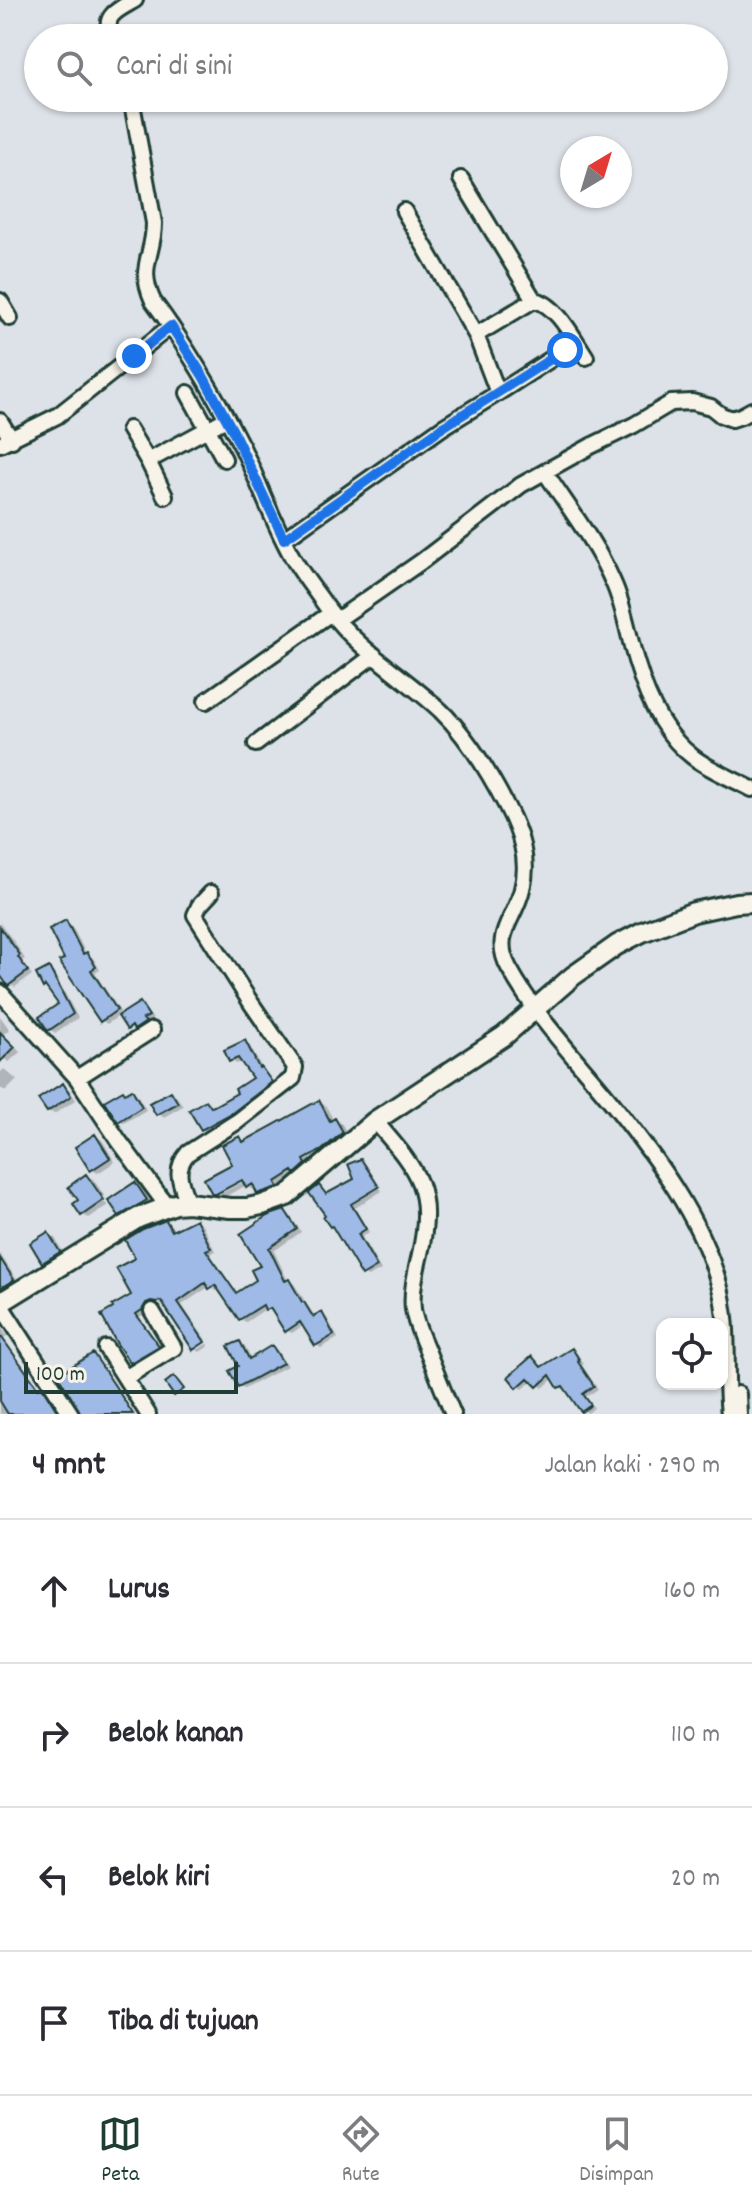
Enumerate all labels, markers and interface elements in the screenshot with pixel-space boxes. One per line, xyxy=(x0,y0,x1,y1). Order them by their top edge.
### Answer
search box xyxy=(24,24,728,112)
icon: search xyxy=(52,46,96,90)
text: Cari di sini xyxy=(116,47,232,90)
north arrow xyxy=(560,136,632,208)
route start xyxy=(547,332,583,368)
route end xyxy=(116,338,152,374)
map controls xyxy=(656,1318,728,1390)
button: locate xyxy=(656,1318,728,1390)
scale bar xyxy=(24,1358,238,1394)
text: 100 m xyxy=(36,1360,85,1391)
text: 4 mnt xyxy=(32,1442,106,1491)
text: Jalan kaki · 290 m xyxy=(545,1448,720,1485)
icon: ahead xyxy=(32,1569,76,1613)
text: Lurus xyxy=(108,1570,170,1613)
text: 160 m xyxy=(664,1573,720,1610)
icon: right xyxy=(32,1713,76,1757)
text: Belok kanan xyxy=(108,1714,243,1757)
text: 110 m xyxy=(671,1717,720,1754)
icon: left xyxy=(32,1857,76,1901)
text: Belok kiri xyxy=(108,1858,210,1901)
text: 20 m xyxy=(671,1861,720,1898)
icon: arrive xyxy=(32,2001,76,2045)
text: Tiba di tujuan xyxy=(108,2002,259,2045)
tab: Peta xyxy=(98,2112,142,2191)
tab: Rute xyxy=(339,2112,383,2191)
tab: Disimpan xyxy=(579,2112,654,2191)

